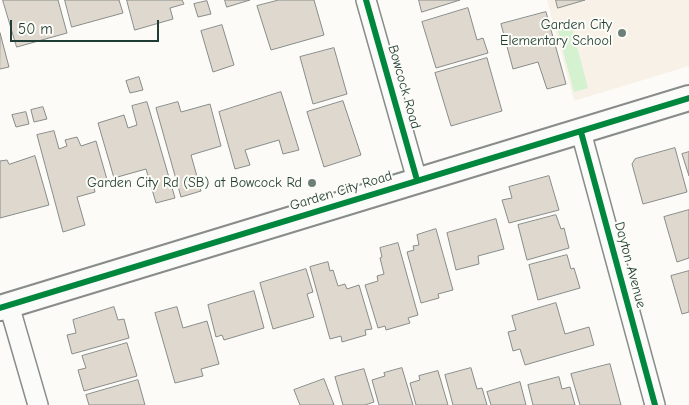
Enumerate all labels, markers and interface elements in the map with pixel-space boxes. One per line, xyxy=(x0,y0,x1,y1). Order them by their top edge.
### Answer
scale bar xyxy=(12,10,161,42)
place label: Garden City Elementary School xyxy=(500,17,612,49)
text: 50 m xyxy=(18,20,53,38)
marker: Garden City Elementary School xyxy=(616,27,628,39)
street label: Bowcock Road xyxy=(384,43,424,131)
street label: Garden City Road xyxy=(288,167,394,215)
place label: Garden City Rd (SB) at Bowcock Rd xyxy=(87,175,302,191)
marker: Garden City Rd (SB) at Bowcock Rd xyxy=(306,177,318,189)
street label: Dayton Avenue xyxy=(610,220,650,310)

